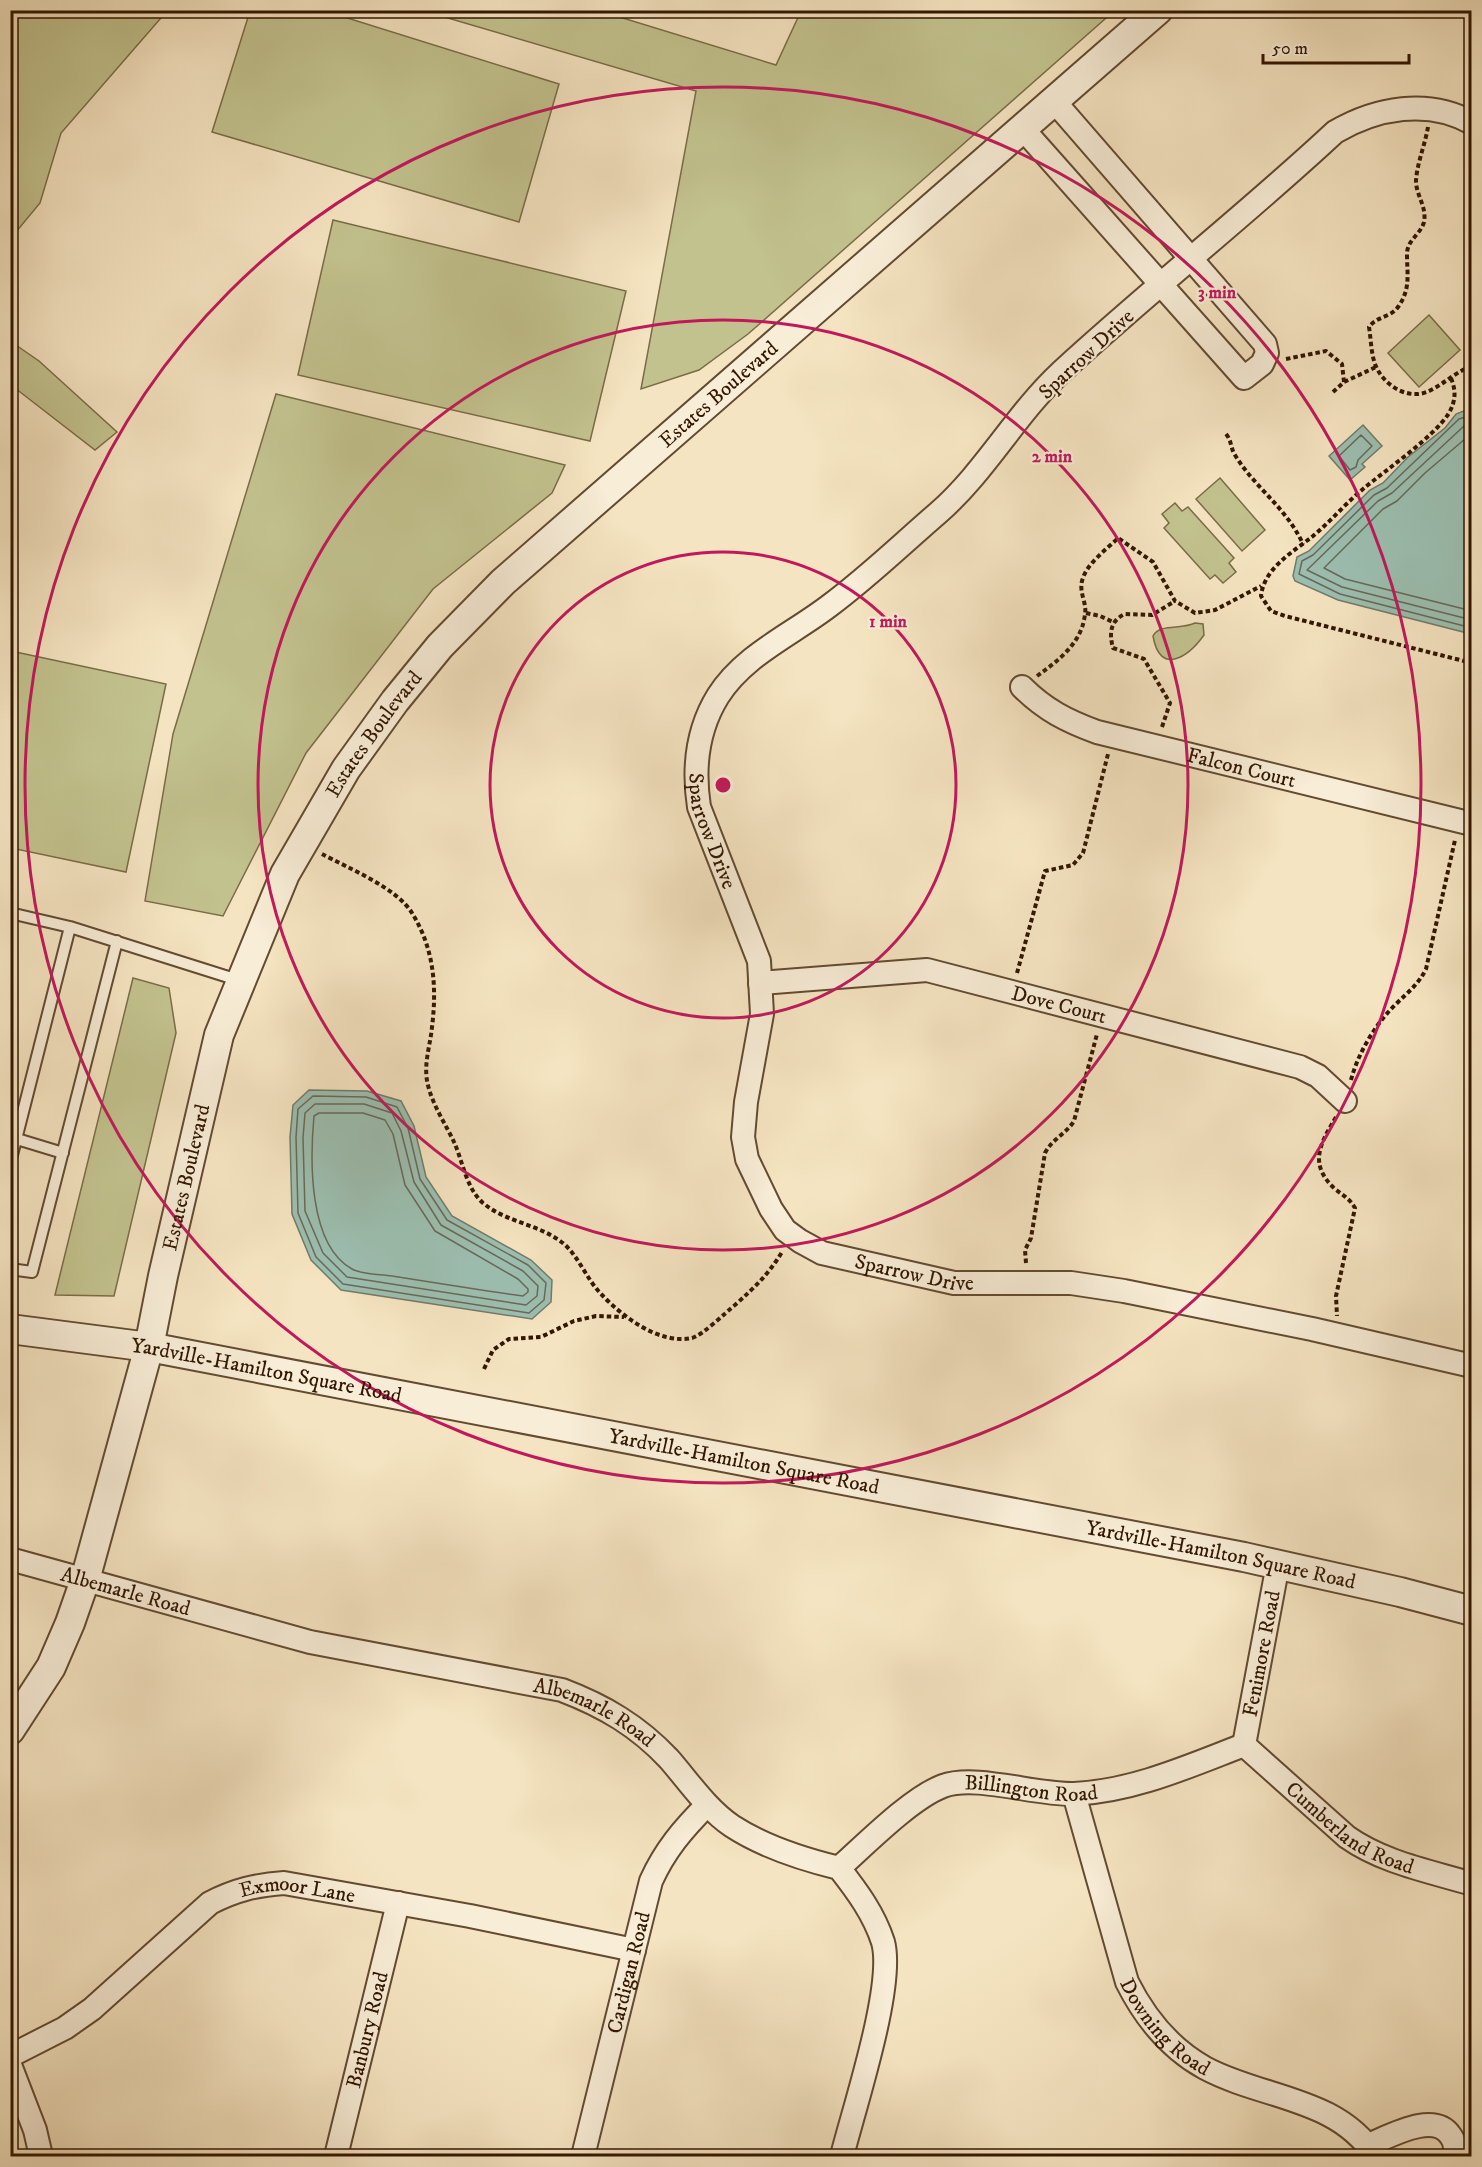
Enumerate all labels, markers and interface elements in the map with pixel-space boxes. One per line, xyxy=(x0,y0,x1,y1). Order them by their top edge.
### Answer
scale bar xyxy=(1263,27,1408,65)
text: 50 m xyxy=(1272,38,1308,60)
text: 3 min xyxy=(1198,282,1237,304)
street label: Sparrow Drive xyxy=(1034,304,1140,405)
street label: Estates Boulevard xyxy=(654,335,784,454)
text: 2 min xyxy=(1032,446,1073,468)
text: 1 min xyxy=(869,611,908,633)
street label: Estates Boulevard xyxy=(320,666,429,802)
street label: Falcon Court xyxy=(1184,743,1299,794)
street label: Sparrow Drive xyxy=(682,773,742,893)
centre of rings xyxy=(713,775,733,795)
street label: Dove Court xyxy=(1009,981,1109,1030)
street label: Estates Boulevard xyxy=(157,1101,217,1253)
street label: Sparrow Drive xyxy=(852,1249,974,1297)
street label: Yardville-Hamilton Square Road xyxy=(130,1333,404,1409)
street label: Yardville-Hamilton Square Road xyxy=(606,1423,882,1501)
street label: Yardville-Hamilton Square Road xyxy=(1084,1515,1359,1596)
street label: Albemarle Road xyxy=(58,1562,194,1622)
street label: Fenimore Road xyxy=(1238,1588,1287,1719)
street label: Albemarle Road xyxy=(531,1673,660,1754)
street label: Billington Road xyxy=(964,1770,1100,1808)
street label: Cumberland Road xyxy=(1280,1776,1418,1881)
street label: Exmoor Lane xyxy=(236,1870,357,1909)
street label: Cardigan Road xyxy=(602,1909,657,2036)
street label: Banbury Road xyxy=(341,1969,395,2091)
street label: Downing Road xyxy=(1113,1974,1215,2083)

